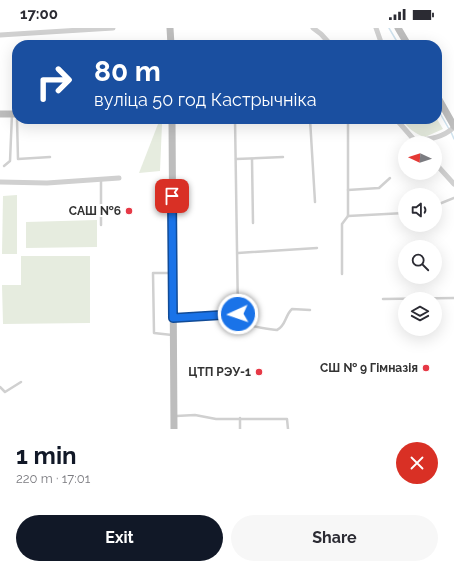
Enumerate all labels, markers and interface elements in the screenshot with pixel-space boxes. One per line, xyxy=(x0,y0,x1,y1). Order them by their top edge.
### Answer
text: 17:00 xyxy=(20,5,58,23)
text: 80 m xyxy=(94,55,161,88)
icon: right xyxy=(28,56,80,108)
text: вуліца 50 год Кастрычніка xyxy=(94,89,317,110)
north arrow xyxy=(398,136,442,180)
map controls xyxy=(398,136,442,336)
pin xyxy=(155,179,189,213)
icon: arrive xyxy=(161,185,183,207)
button: sound xyxy=(398,188,442,232)
place label: САШ №6 xyxy=(69,204,121,218)
marker: САШ №6 xyxy=(124,206,134,216)
button: search xyxy=(398,240,442,284)
button: layers xyxy=(398,292,442,336)
position arrow xyxy=(217,293,259,335)
place label: СШ № 9 Гімназія xyxy=(320,361,418,375)
marker: СШ № 9 Гімназія xyxy=(421,363,431,373)
place label: ЦТП РЭУ-1 xyxy=(188,365,251,379)
marker: ЦТП РЭУ-1 xyxy=(254,367,264,377)
text: 1 min xyxy=(16,441,77,470)
button: close xyxy=(396,442,438,484)
text: 220 m · 17:01 xyxy=(16,471,90,486)
button: Exit xyxy=(16,515,223,561)
button: Share xyxy=(231,515,438,561)

